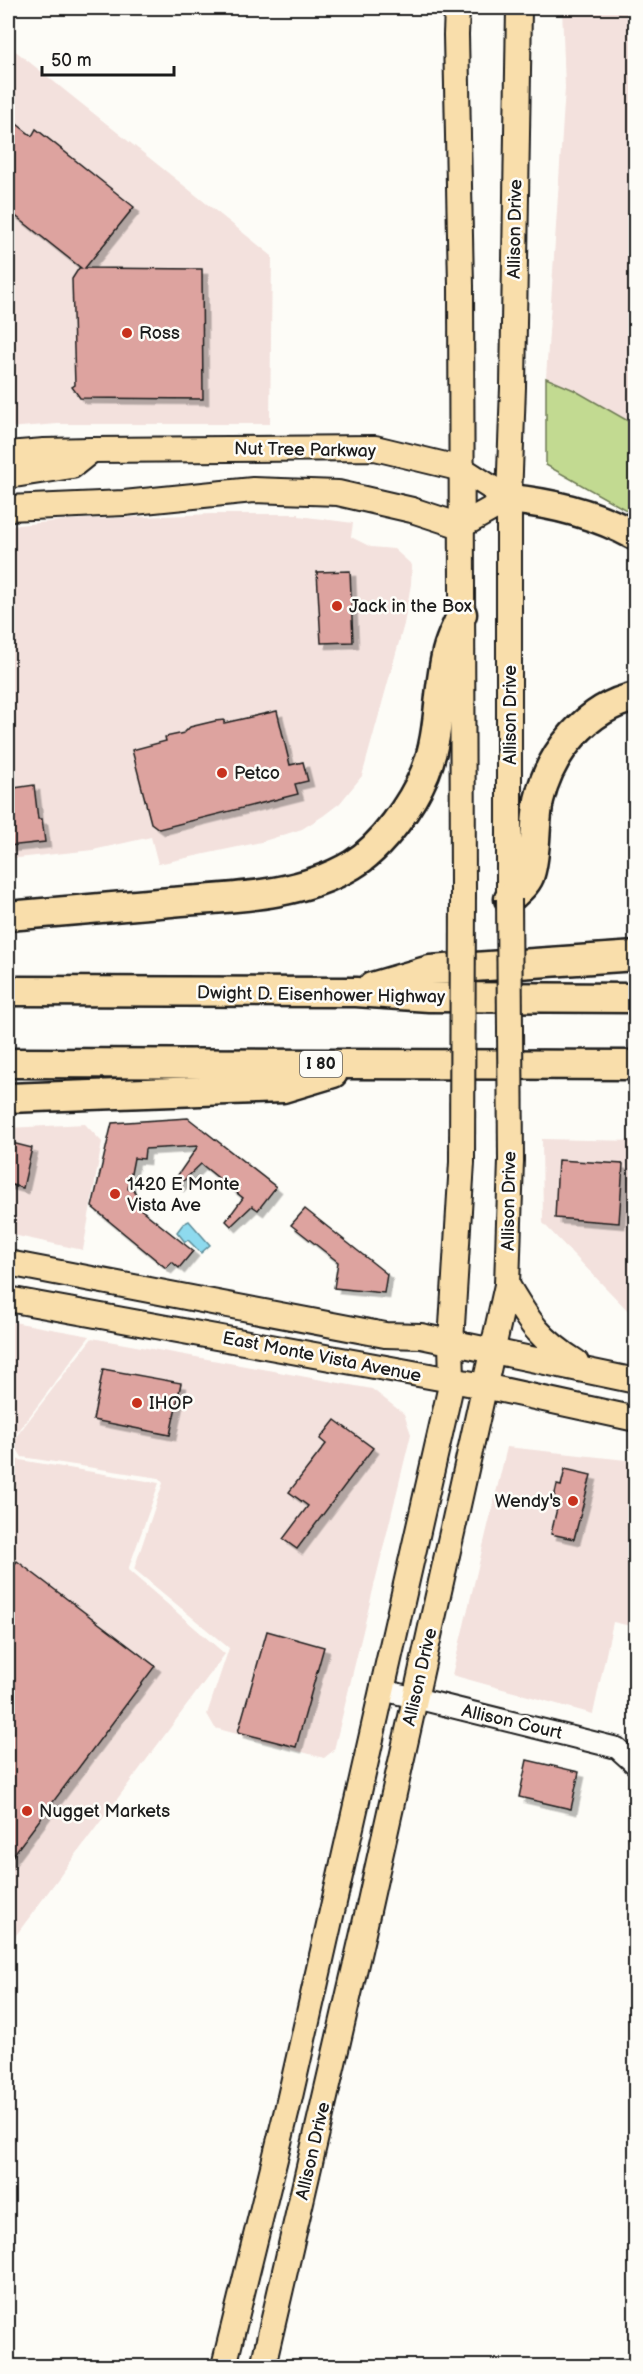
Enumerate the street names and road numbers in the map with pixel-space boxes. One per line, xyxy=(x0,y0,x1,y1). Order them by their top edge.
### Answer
street label: Allison Drive xyxy=(504,179,526,279)
street label: Nut Tree Parkway xyxy=(234,438,377,462)
street label: Allison Drive xyxy=(500,665,521,765)
street label: Dwight D. Eisenhower Highway xyxy=(197,982,446,1008)
road number: I 80 xyxy=(300,1051,342,1077)
street label: Allison Drive xyxy=(498,1151,520,1251)
street label: East Monte Vista Avenue xyxy=(221,1327,423,1387)
street label: Allison Drive xyxy=(399,1626,442,1728)
street label: Allison Court xyxy=(460,1700,565,1744)
street label: Allison Drive xyxy=(292,2100,335,2202)

